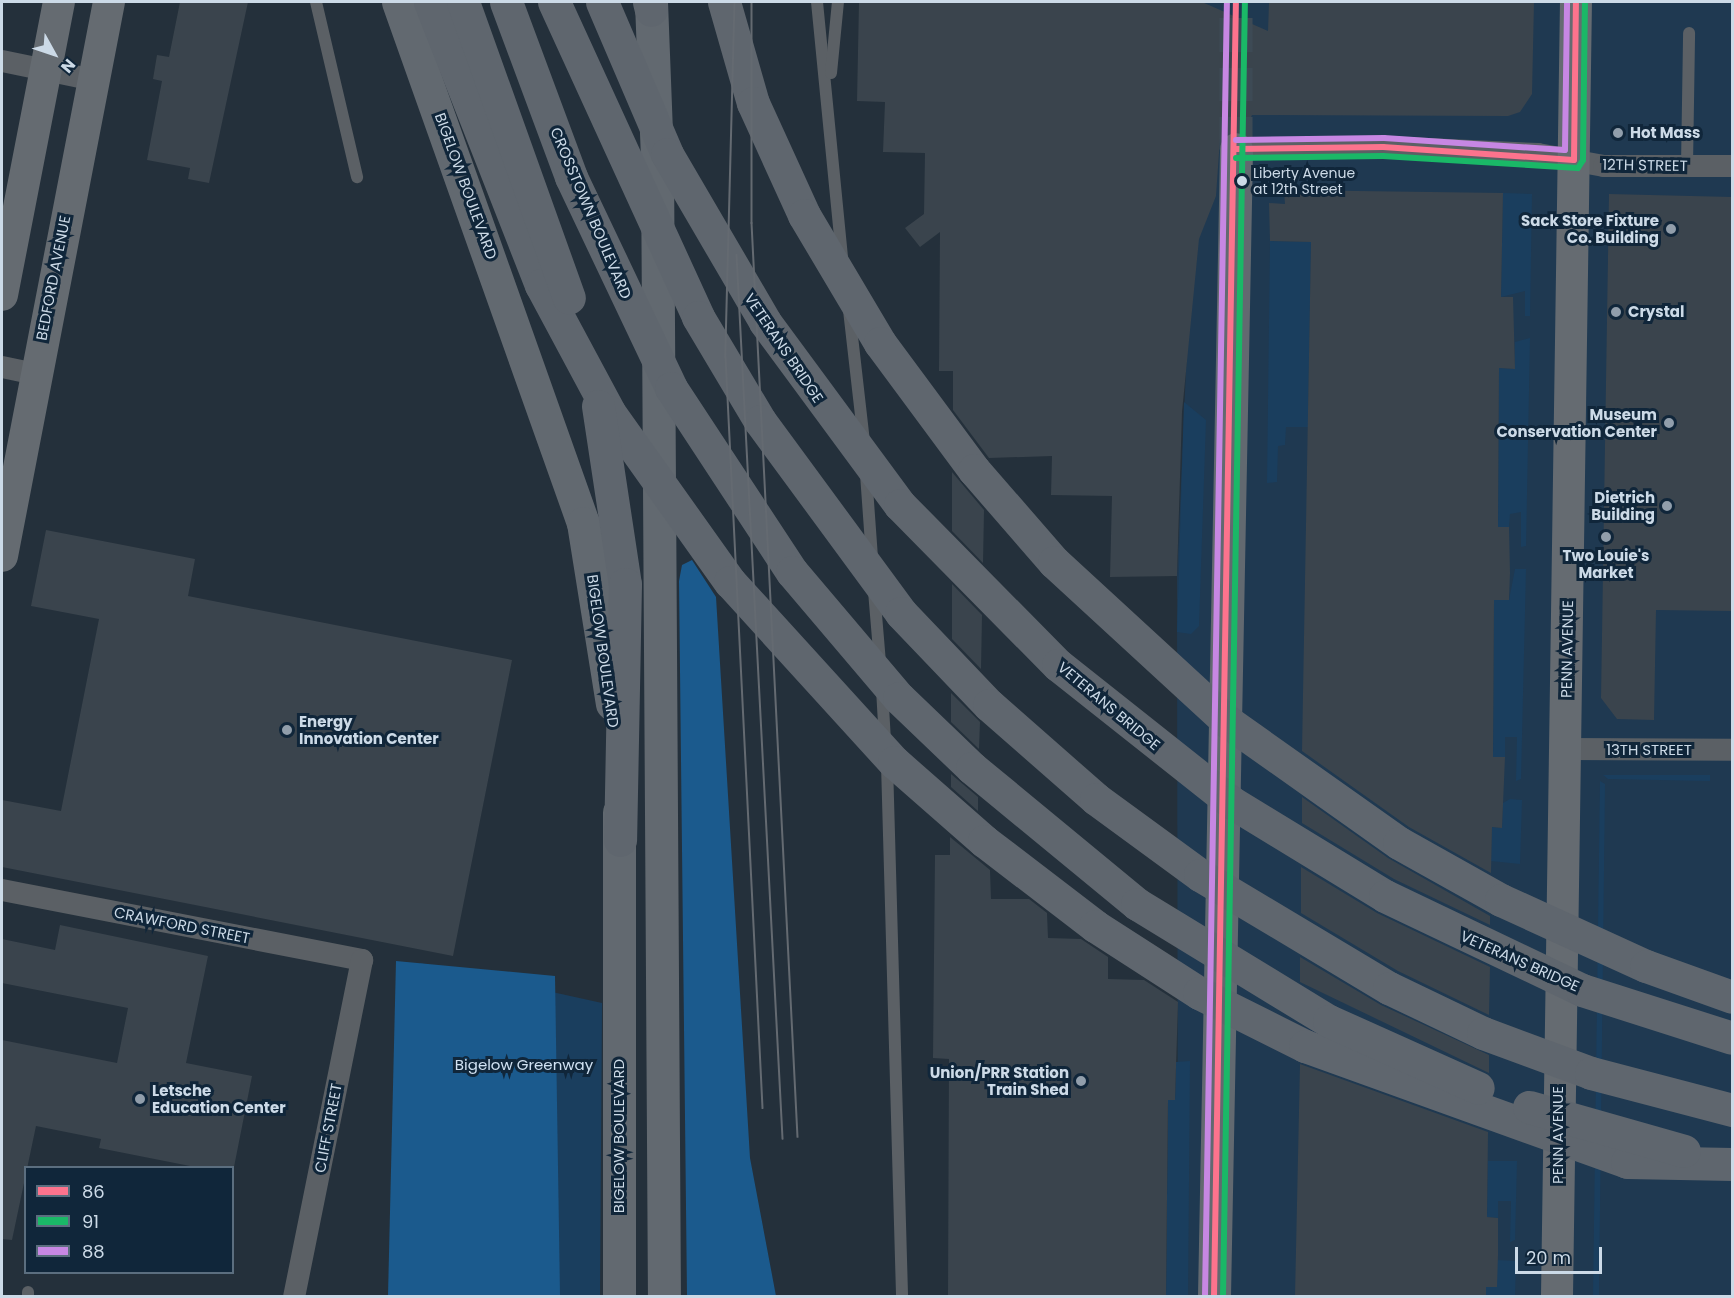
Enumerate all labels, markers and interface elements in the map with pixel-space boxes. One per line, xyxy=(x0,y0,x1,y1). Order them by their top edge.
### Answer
north arrow xyxy=(24,24,84,84)
text: N xyxy=(55,54,81,78)
street label: BIGELOW BOULEVARD xyxy=(431,110,501,262)
place label: Hot Mass xyxy=(1630,124,1700,142)
street label: CROSSTOWN BOULEVARD xyxy=(547,125,635,301)
marker: Hot Mass xyxy=(1611,126,1625,140)
street label: 12TH STREET xyxy=(1602,155,1688,175)
place label: Liberty Avenue at 12th Street xyxy=(1253,165,1355,198)
marker: Liberty Avenue at 12th Street xyxy=(1236,175,1248,187)
place label: Sack Store Fixture Co. Building xyxy=(1521,211,1659,246)
street label: BEDFORD AVENUE xyxy=(32,214,74,342)
marker: Sack Store Fixture Co. Building xyxy=(1664,222,1678,236)
street label: VETERANS BRIDGE xyxy=(741,290,827,406)
place label: Crystal xyxy=(1628,303,1684,321)
marker: Crystal xyxy=(1609,305,1623,319)
place label: Museum Conservation Center xyxy=(1496,405,1657,440)
marker: Museum Conservation Center xyxy=(1662,416,1676,430)
place label: Dietrich Building xyxy=(1591,488,1655,523)
marker: Dietrich Building xyxy=(1660,499,1674,513)
marker: Two Louie's Market xyxy=(1599,530,1613,544)
place label: Two Louie's Market xyxy=(1563,546,1649,581)
street label: BIGELOW BOULEVARD xyxy=(583,573,623,729)
street label: PENN AVENUE xyxy=(1557,600,1577,698)
street label: VETERANS BRIDGE xyxy=(1054,658,1164,754)
place label: Energy Innovation Center xyxy=(299,712,439,747)
marker: Energy Innovation Center xyxy=(280,723,294,737)
street label: 13TH STREET xyxy=(1606,741,1692,759)
street label: CRAWFORD STREET xyxy=(113,903,251,947)
street label: VETERANS BRIDGE xyxy=(1458,927,1582,995)
park label: Bigelow Greenway xyxy=(455,1056,593,1074)
street label: BIGELOW BOULEVARD xyxy=(610,1059,628,1213)
place label: Union/PRR Station Train Shed xyxy=(930,1063,1069,1098)
marker: Union/PRR Station Train Shed xyxy=(1074,1074,1088,1088)
place label: Letsche Education Center xyxy=(152,1081,286,1116)
street label: CLIFF STREET xyxy=(311,1082,345,1174)
street label: PENN AVENUE xyxy=(1549,1086,1567,1184)
marker: Letsche Education Center xyxy=(133,1092,147,1106)
legend xyxy=(24,1166,234,1274)
text: 86 xyxy=(82,1179,105,1204)
text: 91 xyxy=(82,1209,99,1234)
scale bar xyxy=(1518,1235,1605,1273)
text: 88 xyxy=(82,1239,105,1264)
text: 20 m xyxy=(1526,1245,1571,1270)

